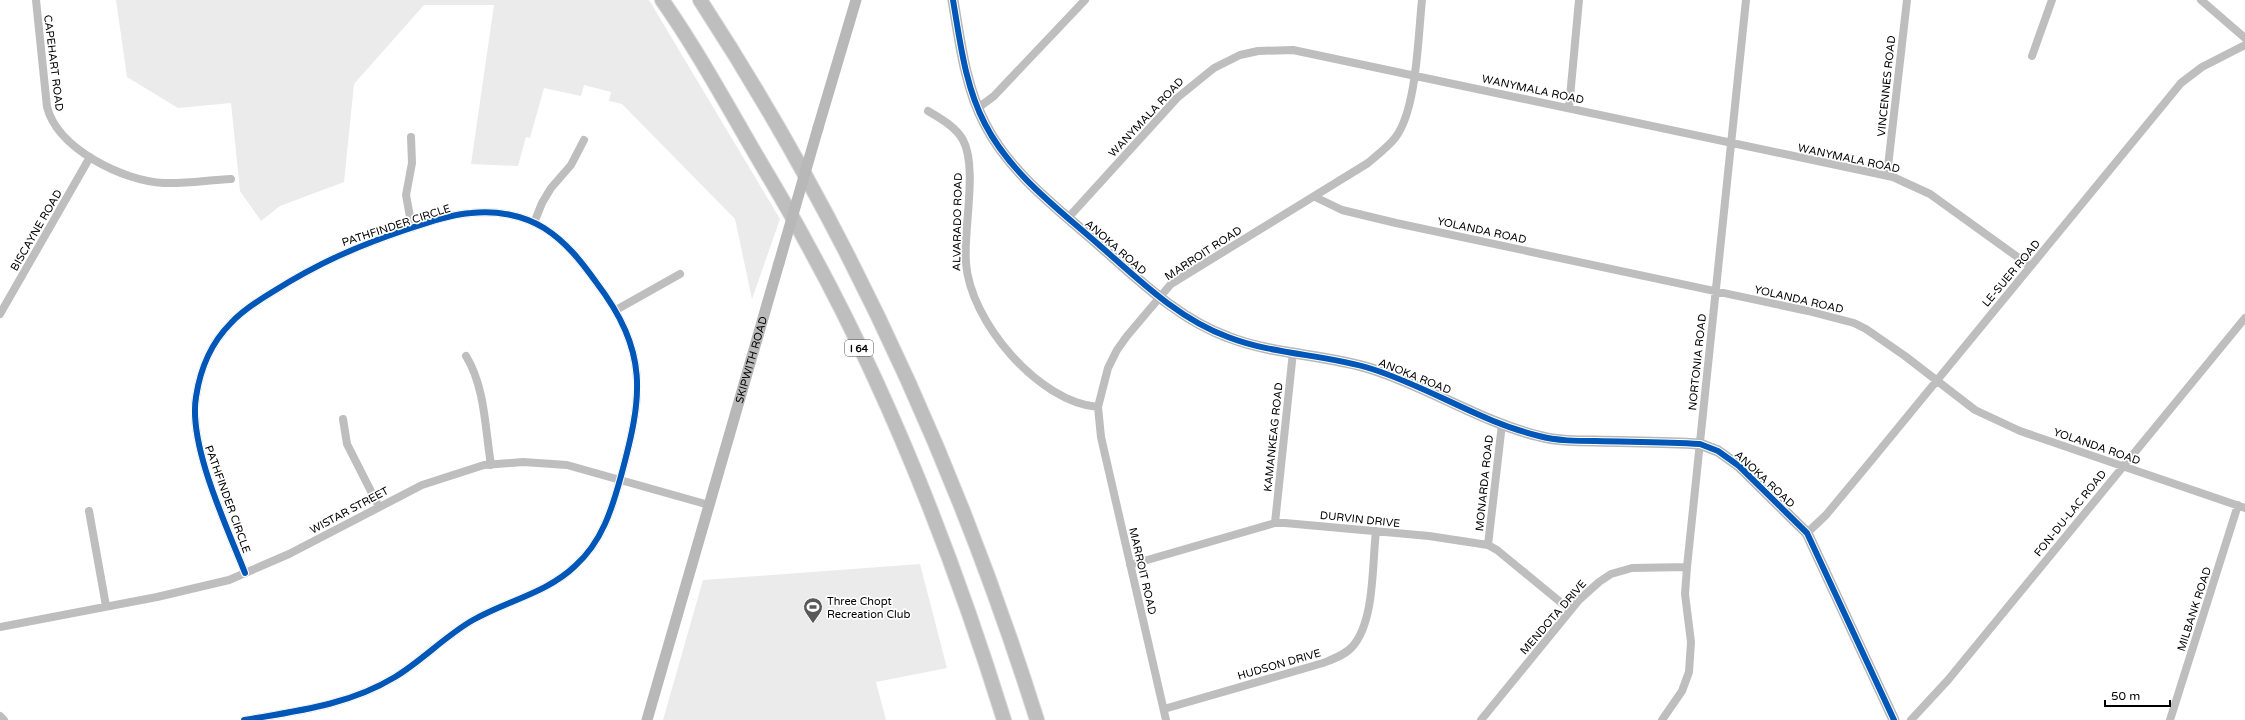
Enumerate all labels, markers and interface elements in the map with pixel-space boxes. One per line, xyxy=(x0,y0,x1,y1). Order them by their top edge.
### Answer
street label: CAPEHART ROAD xyxy=(41,14,66,112)
street label: VINCENNES ROAD xyxy=(1875,35,1898,137)
street label: WANYMALA ROAD xyxy=(1481,72,1585,107)
street label: WANYMALA ROAD xyxy=(1106,75,1187,160)
street label: WANYMALA ROAD xyxy=(1797,141,1901,176)
street label: ALVARADO ROAD xyxy=(950,173,965,271)
street label: BISCAYNE ROAD xyxy=(8,187,65,273)
street label: PATHFINDER CIRCLE xyxy=(340,202,452,249)
street label: YOLANDA ROAD xyxy=(1436,215,1528,246)
street label: ANOKA ROAD xyxy=(1082,217,1149,278)
street label: MARROIT ROAD xyxy=(1162,224,1244,283)
street label: LE-SUER ROAD xyxy=(1980,237,2043,309)
street label: YOLANDA ROAD xyxy=(1753,283,1845,316)
street label: NORTONIA ROAD xyxy=(1686,313,1709,411)
street label: SKIPWITH ROAD xyxy=(733,315,770,405)
road number: I 64 xyxy=(845,340,873,356)
street label: ANOKA ROAD xyxy=(1377,356,1453,397)
street label: KAMANKEAG ROAD xyxy=(1261,382,1286,492)
street label: YOLANDA ROAD xyxy=(2052,426,2142,467)
street label: MONARDA ROAD xyxy=(1473,434,1496,532)
street label: PATHFINDER CIRCLE xyxy=(202,444,253,555)
street label: ANOKA ROAD xyxy=(1732,448,1797,510)
street label: FON-DU-LAC ROAD xyxy=(2031,467,2109,559)
street label: WISTAR STREET xyxy=(308,484,391,537)
street label: DURVIN DRIVE xyxy=(1319,509,1401,530)
street label: MARROIT ROAD xyxy=(1126,526,1159,616)
street label: MILBANK ROAD xyxy=(2175,565,2214,653)
street label: MENDOTA DRIVE xyxy=(1518,577,1589,657)
place label: Three Chopt Recreation Club xyxy=(827,595,911,621)
sports icon: Three Chopt Recreation Club xyxy=(802,596,824,624)
street label: HUDSON DRIVE xyxy=(1236,646,1322,683)
scale bar xyxy=(2105,682,2170,708)
text: 50 m xyxy=(2111,689,2140,703)

